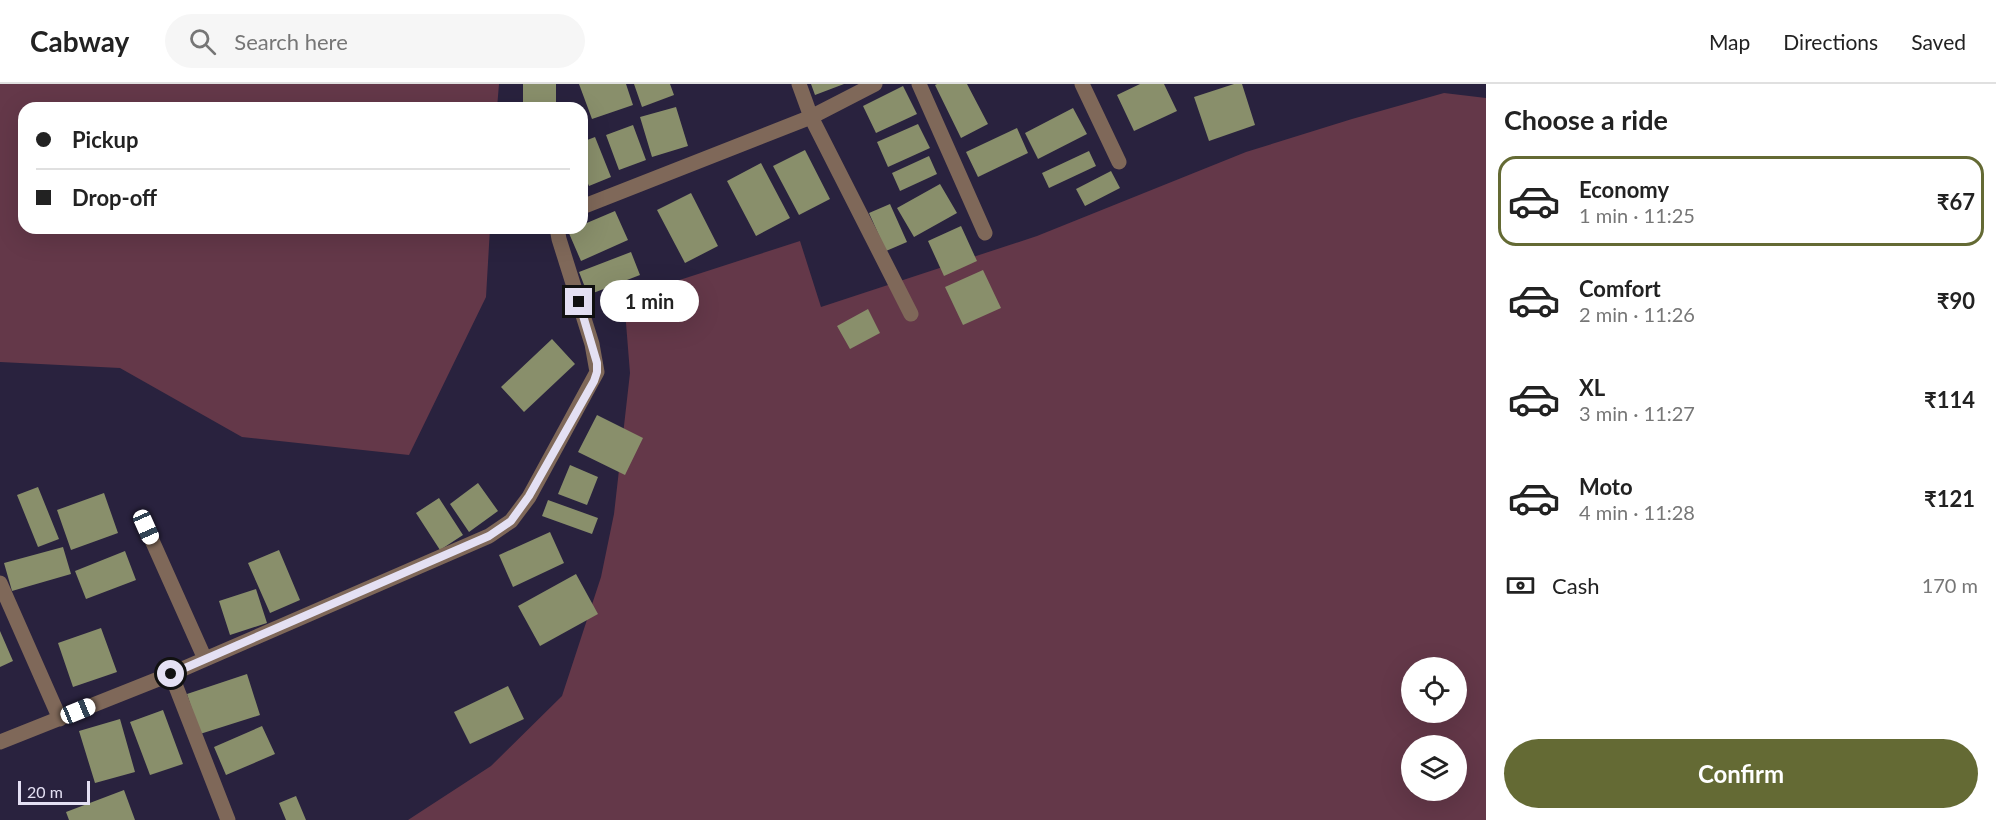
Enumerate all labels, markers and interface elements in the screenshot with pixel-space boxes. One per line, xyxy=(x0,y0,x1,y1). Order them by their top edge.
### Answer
search box xyxy=(165,14,585,68)
text: Cabway xyxy=(30,24,129,58)
icon: search xyxy=(186,25,219,58)
text: Search here xyxy=(234,28,348,55)
text: Map xyxy=(1709,29,1750,54)
text: Directions xyxy=(1783,29,1878,54)
text: Saved xyxy=(1911,29,1966,54)
text: Choose a ride xyxy=(1504,103,1668,136)
text: Pickup xyxy=(72,126,138,153)
icon: car xyxy=(1507,174,1561,228)
text: Economy xyxy=(1579,176,1669,203)
text: Drop-off xyxy=(72,184,157,211)
text: ₹67 xyxy=(1937,188,1975,215)
text: 1 min · 11:25 xyxy=(1579,203,1695,227)
icon: car xyxy=(1507,273,1561,327)
text: Comfort xyxy=(1579,275,1661,302)
callout: 1 min xyxy=(600,281,699,323)
text: ₹90 xyxy=(1937,287,1975,314)
route end xyxy=(565,288,592,315)
text: 1 min xyxy=(625,289,674,313)
text: 2 min · 11:26 xyxy=(1579,302,1695,326)
icon: car xyxy=(1507,372,1561,426)
text: XL xyxy=(1579,374,1605,401)
text: ₹114 xyxy=(1924,386,1975,413)
text: 3 min · 11:27 xyxy=(1579,401,1695,425)
icon: car xyxy=(1507,471,1561,525)
text: Moto xyxy=(1579,473,1633,500)
text: ₹121 xyxy=(1924,485,1975,512)
text: 4 min · 11:28 xyxy=(1579,500,1695,524)
car xyxy=(130,507,162,547)
icon: cash xyxy=(1504,569,1537,602)
text: Cash xyxy=(1552,572,1599,599)
text: 170 m xyxy=(1922,573,1978,597)
map controls xyxy=(1401,657,1467,801)
button: locate xyxy=(1401,657,1467,723)
route start xyxy=(157,660,184,687)
car xyxy=(58,696,98,726)
button: layers xyxy=(1401,735,1467,801)
button: Confirm xyxy=(1504,739,1978,808)
scale bar xyxy=(18,778,90,806)
text: 20 m xyxy=(27,782,63,801)

